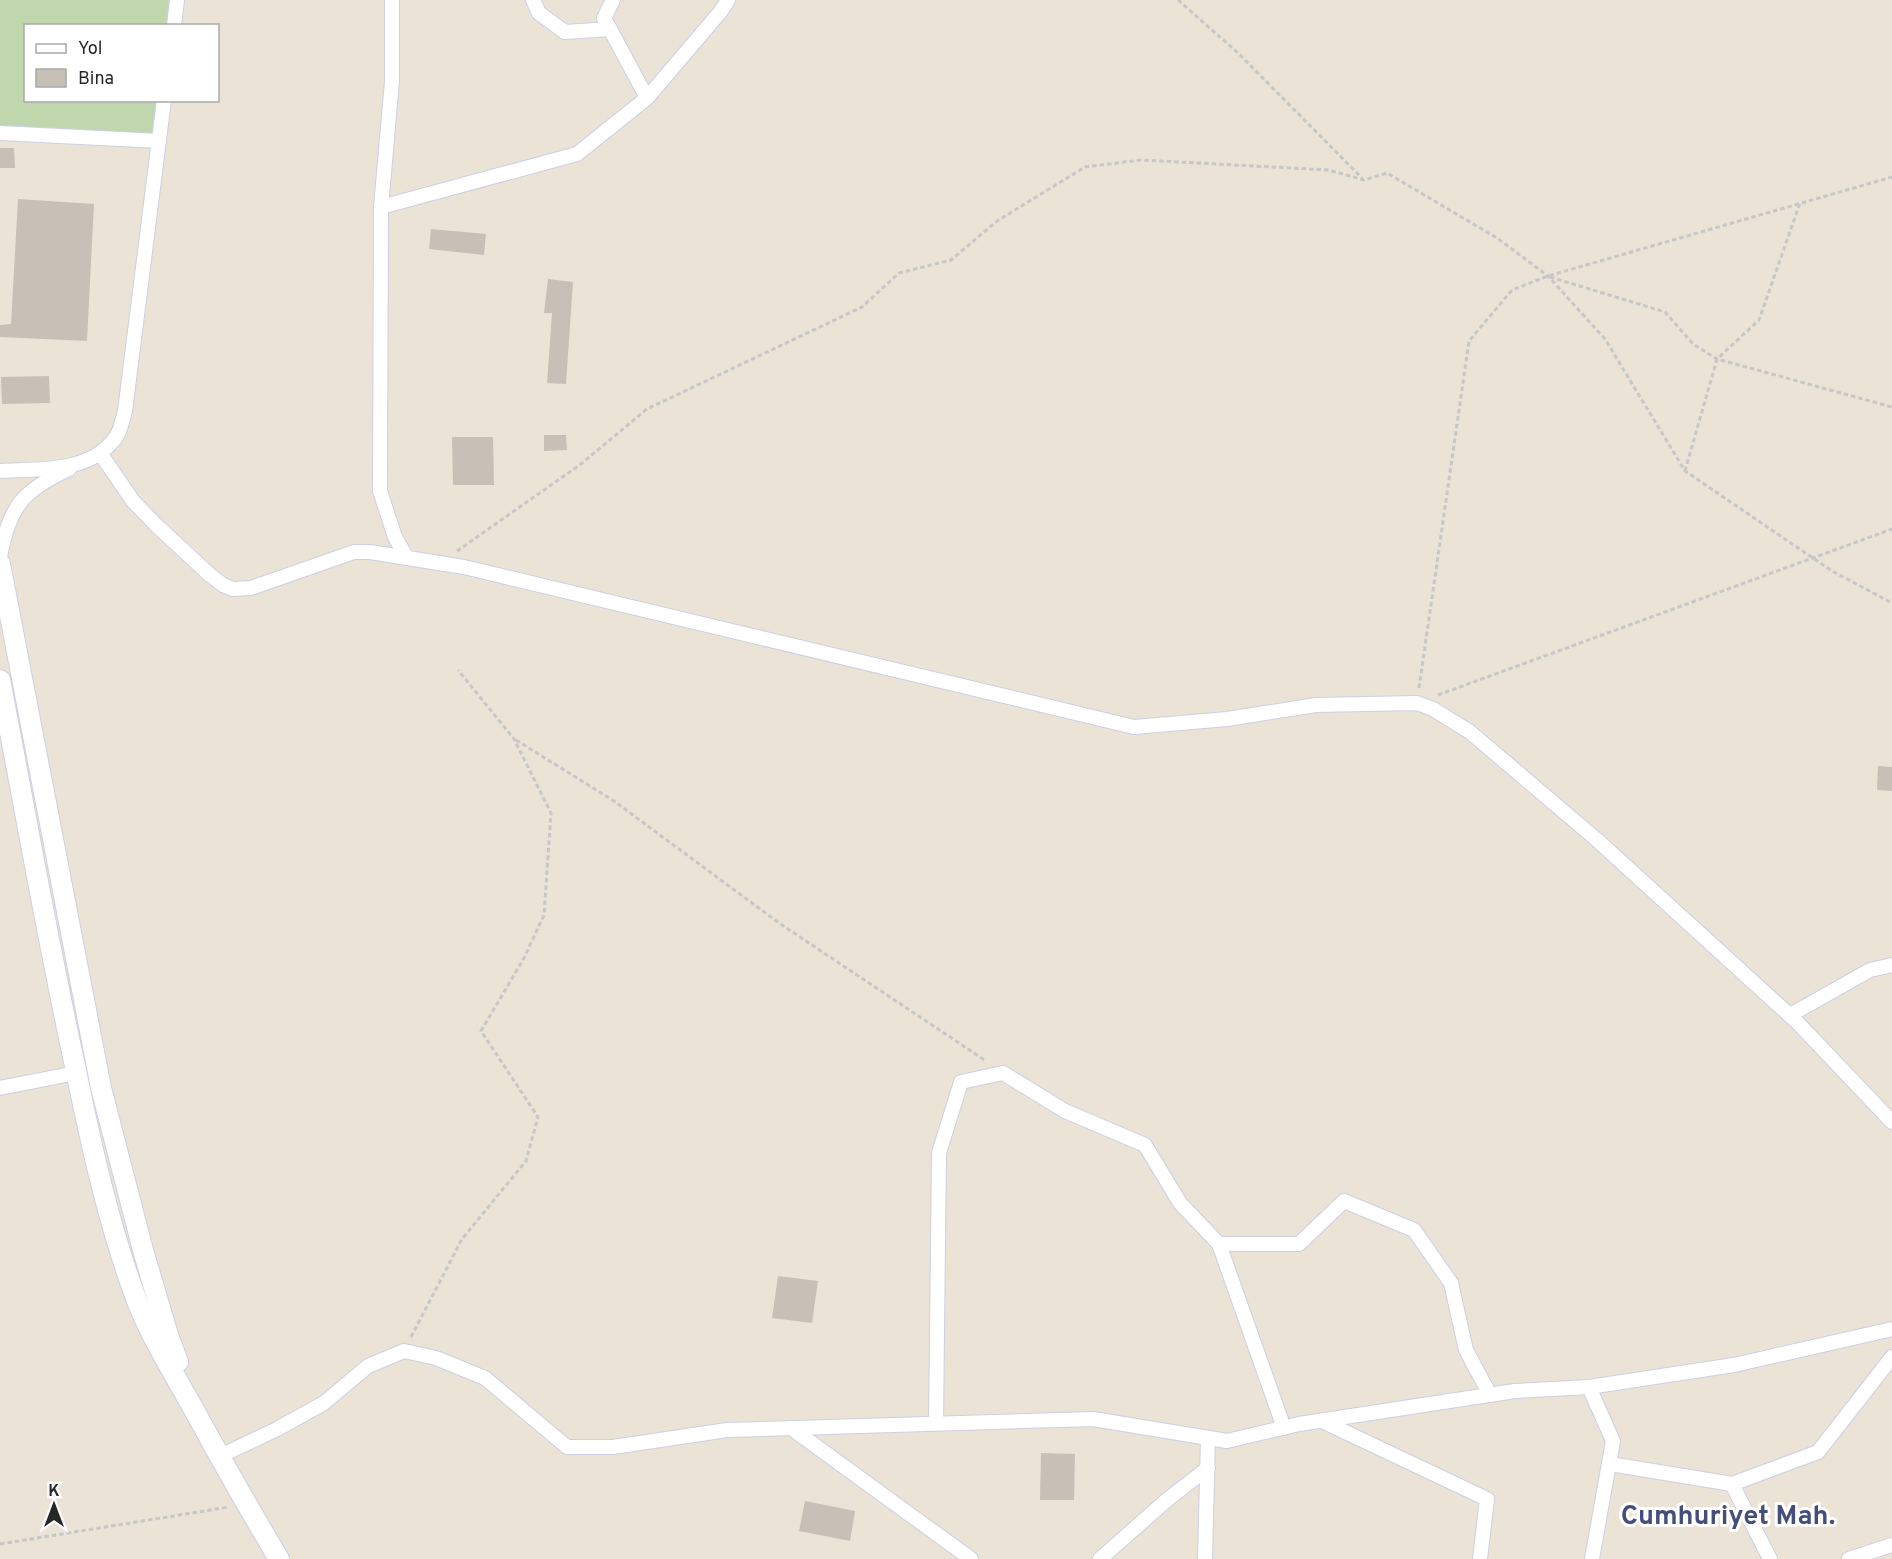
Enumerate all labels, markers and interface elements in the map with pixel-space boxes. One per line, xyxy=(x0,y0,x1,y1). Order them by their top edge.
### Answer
legend xyxy=(24,24,219,102)
text: Yol xyxy=(78,38,103,61)
text: Bina xyxy=(78,68,114,91)
north arrow xyxy=(24,1475,84,1535)
text: K xyxy=(48,1482,60,1502)
district label: Cumhuriyet Mah. xyxy=(1621,1500,1835,1534)

